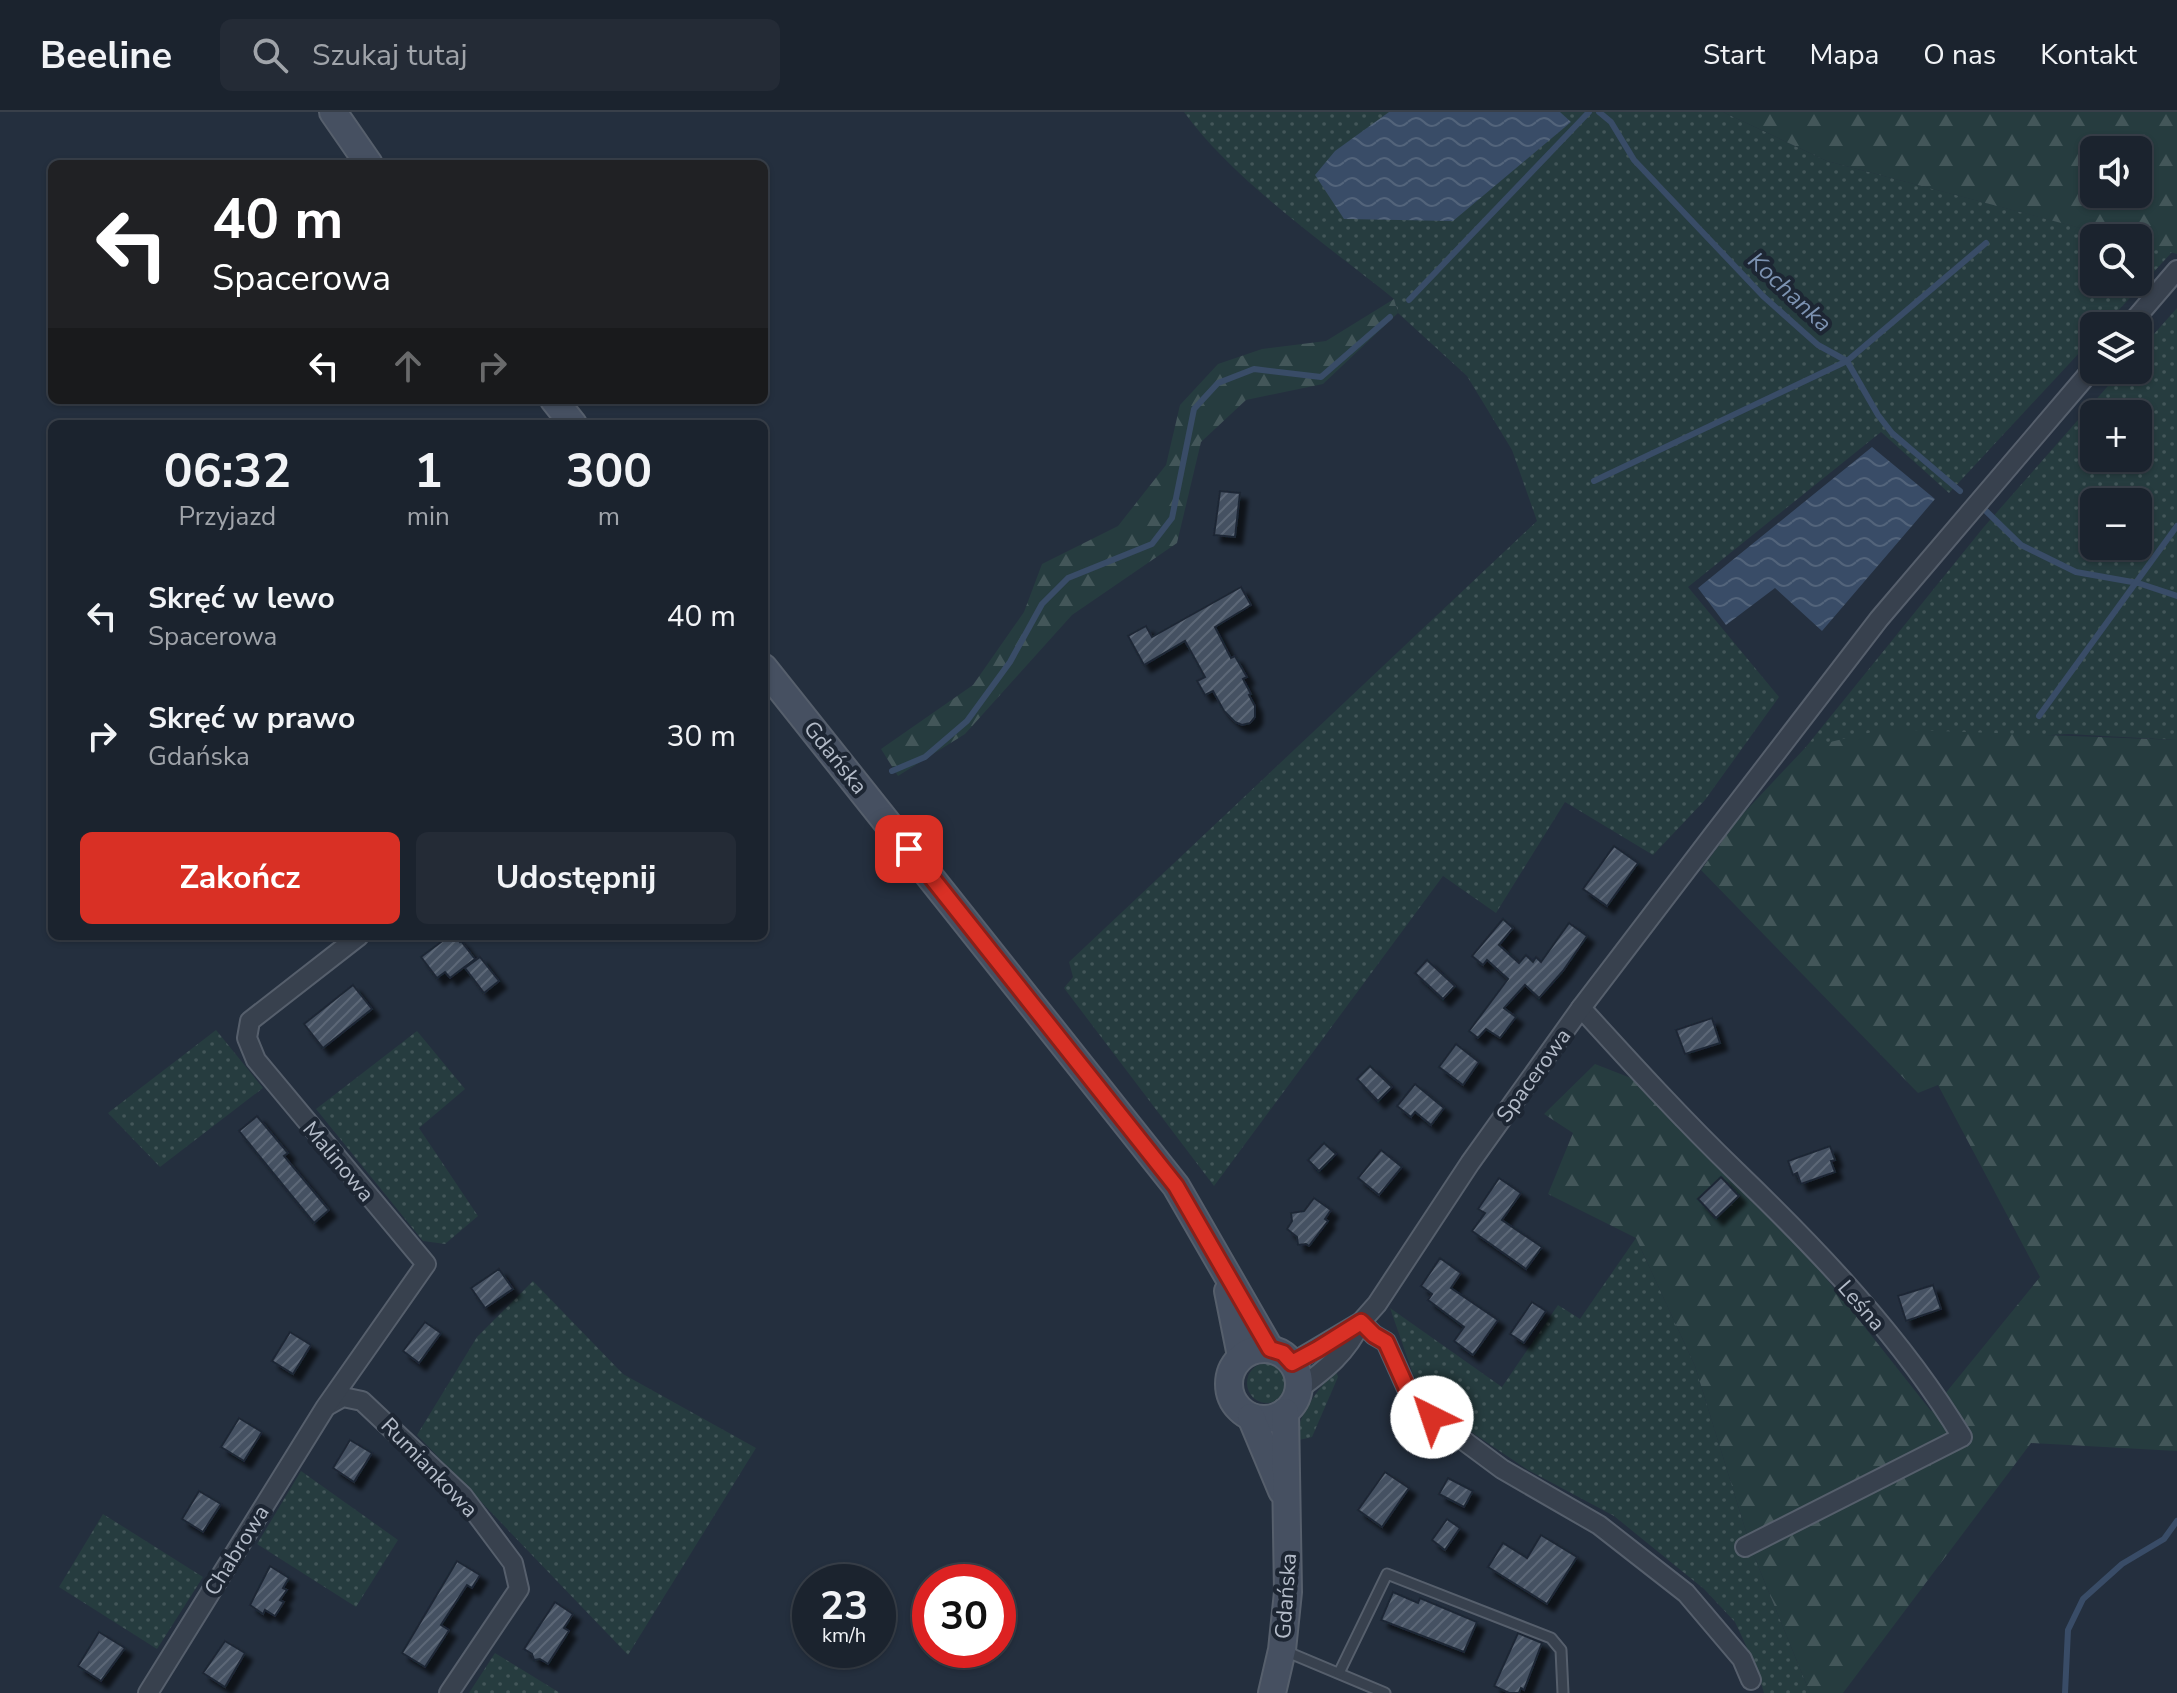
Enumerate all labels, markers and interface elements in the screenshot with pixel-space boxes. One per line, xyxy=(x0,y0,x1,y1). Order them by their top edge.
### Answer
search box xyxy=(220,19,780,91)
text: Beeline xyxy=(40,30,172,81)
icon: search xyxy=(248,33,292,77)
text: Szukaj tutaj xyxy=(312,35,468,76)
text: Start xyxy=(1703,36,1765,74)
text: Mapa xyxy=(1809,36,1879,74)
text: O nas xyxy=(1923,36,1996,74)
text: Kontakt xyxy=(2040,36,2137,74)
map controls xyxy=(2080,136,2152,560)
button: sound xyxy=(2080,136,2152,208)
text: 40 m xyxy=(212,181,343,258)
icon: left xyxy=(80,192,184,296)
button: search xyxy=(2080,224,2152,296)
water label: Kochanka xyxy=(1741,245,1839,339)
text: Spacerowa xyxy=(212,254,391,303)
button: layers xyxy=(2080,312,2152,384)
icon: left xyxy=(302,344,346,388)
icon: ahead xyxy=(386,344,430,388)
icon: right xyxy=(470,344,514,388)
button: + xyxy=(2080,400,2152,472)
text: 06:32 xyxy=(164,438,291,504)
text: 1 xyxy=(414,438,443,504)
text: 300 xyxy=(566,438,652,504)
button: − xyxy=(2080,488,2152,560)
text: Przyjazd xyxy=(179,499,276,534)
text: min xyxy=(407,499,450,534)
text: m xyxy=(598,499,620,534)
text: Skręć w lewo xyxy=(148,578,335,619)
icon: left xyxy=(80,594,124,638)
text: 40 m xyxy=(667,596,736,637)
text: Spacerowa xyxy=(148,619,277,654)
text: Skręć w prawo xyxy=(148,698,355,739)
icon: right xyxy=(80,714,124,758)
street label: Gdańska xyxy=(796,715,874,801)
text: 30 m xyxy=(667,716,736,757)
text: Gdańska xyxy=(148,739,250,774)
pin xyxy=(875,815,943,883)
icon: arrive xyxy=(887,827,931,871)
button: Zakończ xyxy=(80,832,400,924)
button: Udostępnij xyxy=(416,832,736,924)
street label: Spacerowa xyxy=(1490,1023,1578,1129)
street label: Malinowa xyxy=(296,1115,381,1208)
street label: Leśna xyxy=(1831,1274,1892,1337)
position arrow xyxy=(1390,1375,1474,1459)
street label: Rumiankowa xyxy=(374,1411,484,1524)
street label: Chabrowa xyxy=(197,1500,276,1602)
street label: Gdańska xyxy=(1268,1552,1304,1640)
speed limit sign: 30 xyxy=(912,1564,1016,1668)
text: 23 xyxy=(820,1579,868,1633)
text: km/h xyxy=(822,1622,866,1649)

